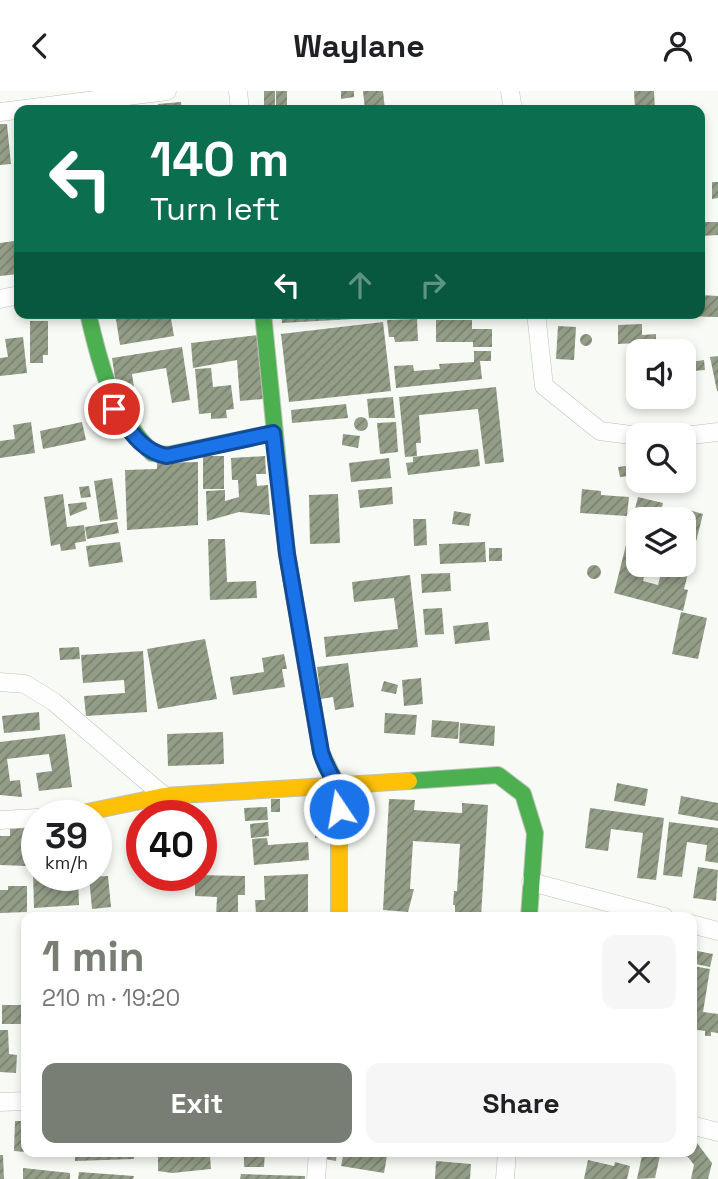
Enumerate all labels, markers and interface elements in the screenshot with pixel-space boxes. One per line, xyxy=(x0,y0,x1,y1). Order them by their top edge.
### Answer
text: Waylane xyxy=(293,26,425,66)
icon: back xyxy=(21,27,59,65)
icon: person xyxy=(659,27,697,65)
text: 140 m xyxy=(150,128,289,190)
icon: left xyxy=(35,133,126,224)
text: Turn left xyxy=(150,189,280,229)
icon: left xyxy=(268,266,306,304)
icon: ahead xyxy=(341,266,379,304)
icon: right xyxy=(414,266,452,304)
map controls xyxy=(626,339,696,577)
button: sound xyxy=(626,339,696,409)
pin xyxy=(84,379,144,439)
icon: arrive xyxy=(95,390,133,428)
button: search xyxy=(626,423,696,493)
button: layers xyxy=(626,507,696,577)
position arrow xyxy=(302,772,376,846)
speed limit sign: 40 xyxy=(126,800,217,891)
text: 39 xyxy=(45,814,88,858)
text: km/h xyxy=(45,851,88,874)
text: 1 min xyxy=(42,930,145,983)
button: close xyxy=(602,935,676,1009)
text: 210 m · 19:20 xyxy=(42,983,180,1013)
button: Exit xyxy=(42,1063,352,1143)
button: Share xyxy=(366,1063,676,1143)

